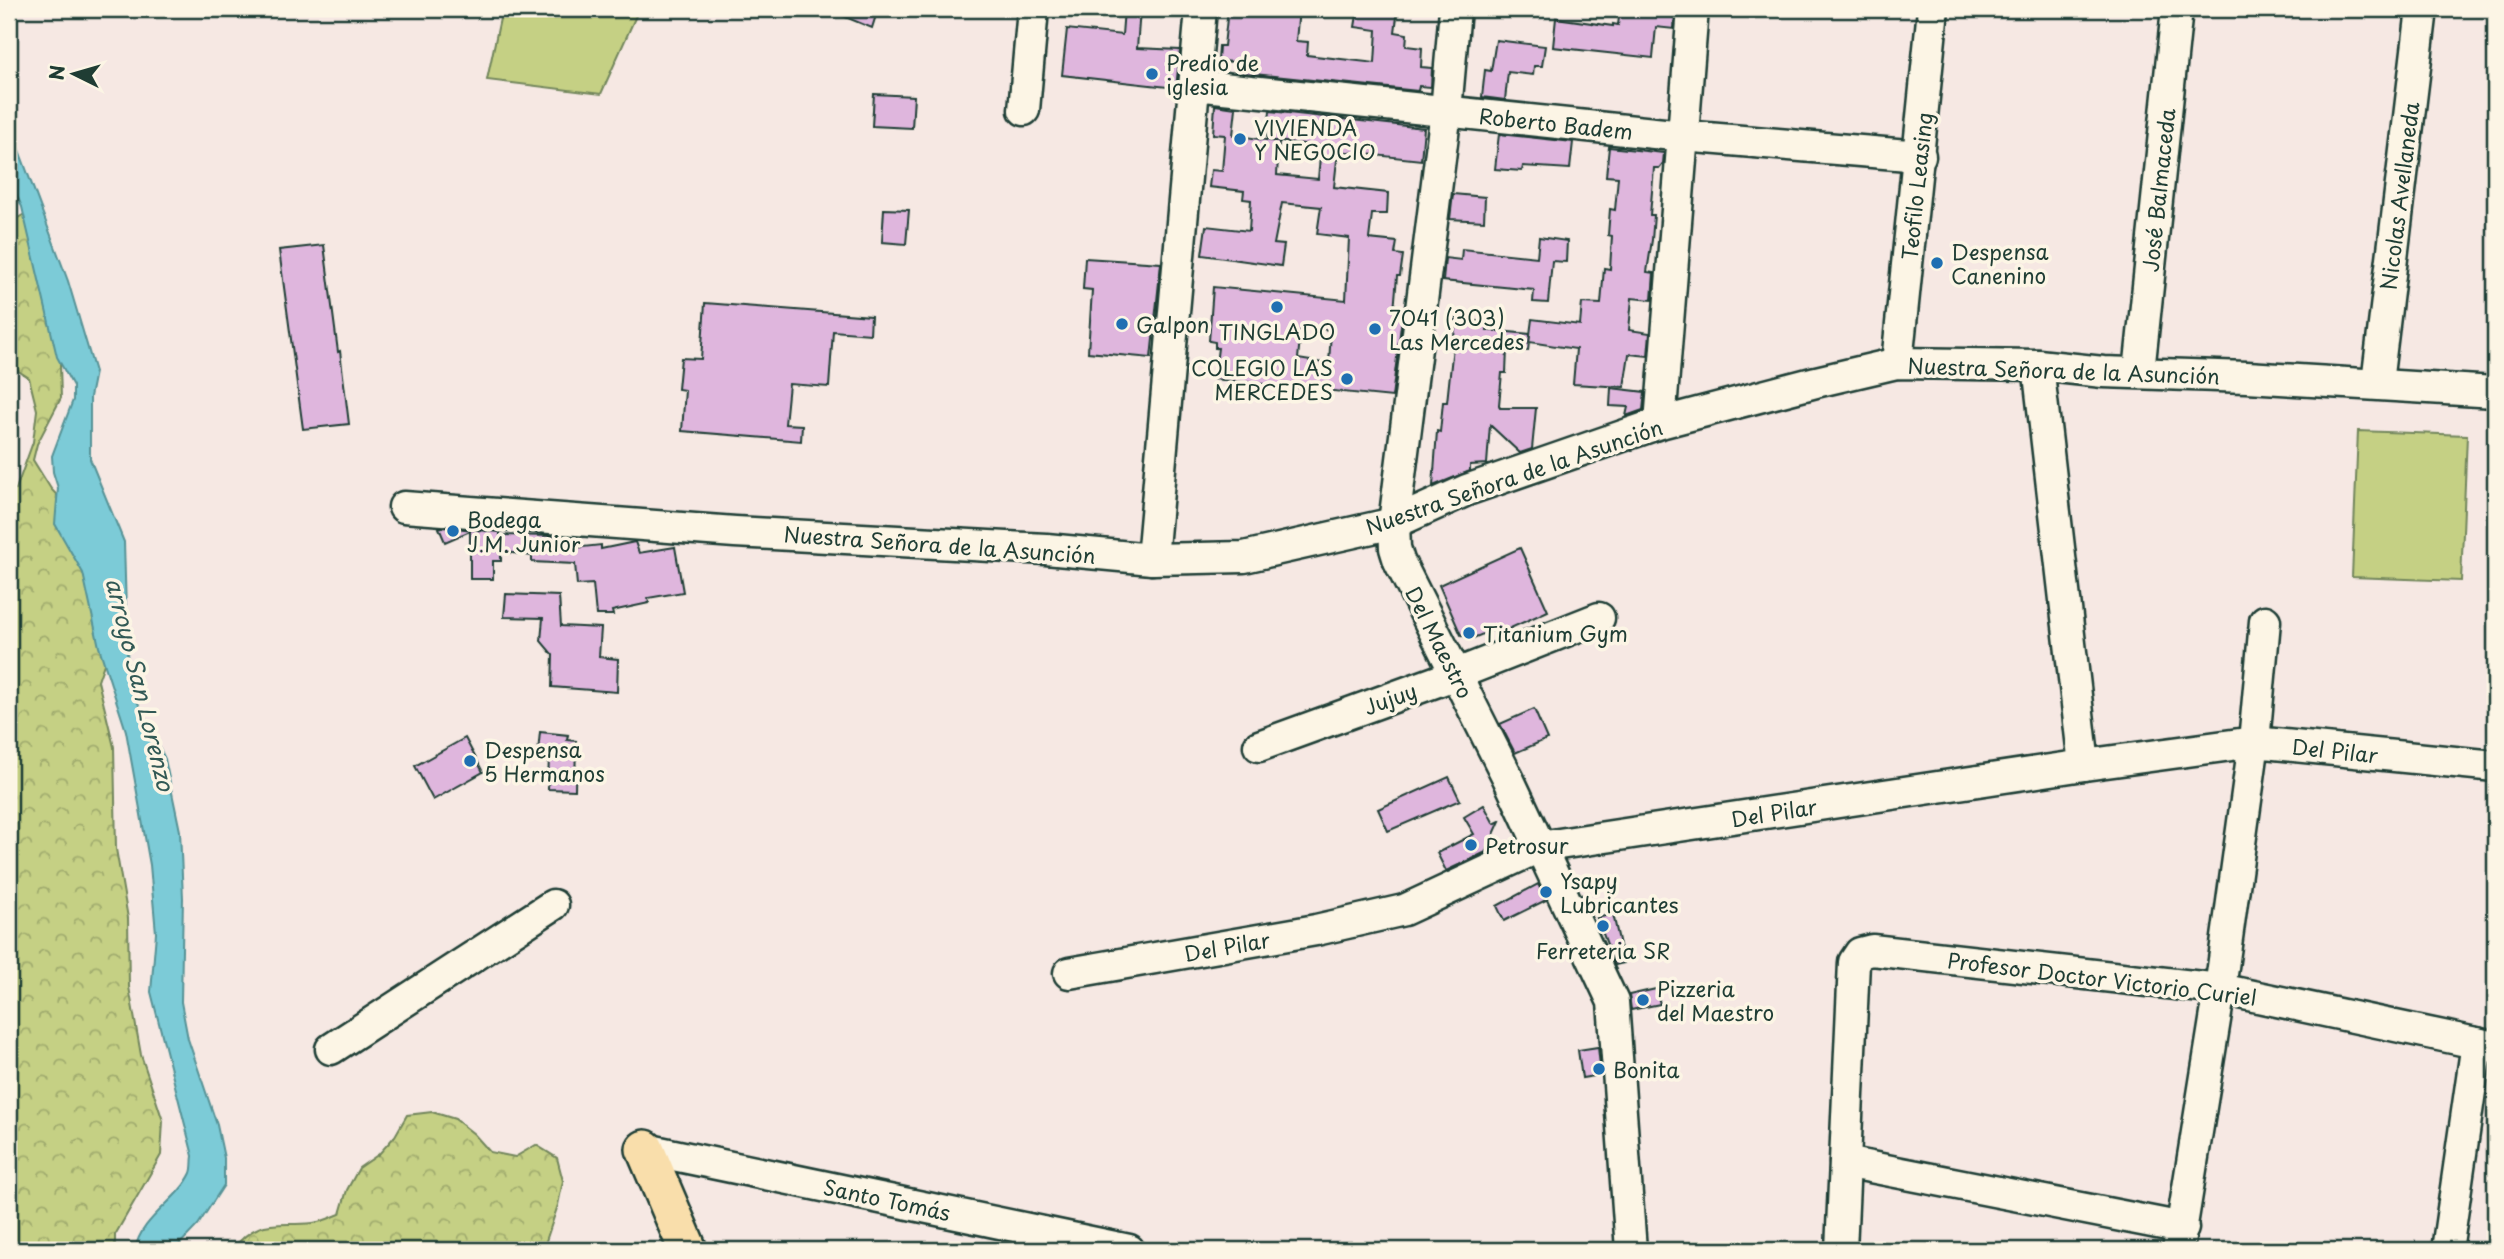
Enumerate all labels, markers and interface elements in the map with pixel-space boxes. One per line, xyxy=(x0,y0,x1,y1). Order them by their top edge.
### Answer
north arrow xyxy=(38,38,108,108)
place label: Predio de iglesia xyxy=(1166,46,1259,102)
text: N xyxy=(41,64,71,81)
marker: Predio de iglesia xyxy=(1144,66,1160,82)
street label: Roberto Badem xyxy=(1477,99,1635,147)
street label: Nicolas Avellaneda xyxy=(2372,100,2426,292)
street label: José Balmaceda xyxy=(2133,106,2183,274)
place label: VIVIENDA Y NEGOCIO xyxy=(1254,111,1376,167)
street label: Teofilo Leasing xyxy=(1892,111,1940,261)
marker: VIVIENDA Y NEGOCIO xyxy=(1232,131,1248,147)
place label: Despensa Canenino xyxy=(1951,235,2049,291)
marker: Despensa Canenino xyxy=(1929,255,1945,271)
marker: TINGLADO xyxy=(1269,299,1285,315)
place label: 7041 (303) Las Mercedes xyxy=(1389,301,1524,357)
place label: Galpon xyxy=(1136,308,1209,340)
place label: TINGLADO xyxy=(1219,315,1335,347)
marker: Galpon xyxy=(1114,316,1130,332)
marker: 7041 (303) Las Mercedes xyxy=(1367,321,1383,337)
street label: Nuestra Señora de la Asunción xyxy=(1907,349,2221,391)
place label: COLEGIO LAS MERCEDES xyxy=(1191,351,1333,407)
marker: COLEGIO LAS MERCEDES xyxy=(1339,371,1355,387)
street label: Nuestra Señora de la Asunción xyxy=(1361,410,1667,542)
place label: Bodega J.M. Junior xyxy=(467,503,581,559)
street label: Nuestra Señora de la Asunción xyxy=(783,517,1097,571)
marker: Bodega J.M. Junior xyxy=(445,523,461,539)
water label: arroyo San Lorenzo xyxy=(98,574,185,795)
street label: Del Maestro xyxy=(1398,580,1482,704)
place label: Titanium Gym xyxy=(1483,617,1628,649)
marker: Titanium Gym xyxy=(1461,625,1477,641)
street label: Jujuy xyxy=(1359,674,1421,722)
street label: Del Pilar xyxy=(2290,730,2380,770)
place label: Despensa 5 Hermanos xyxy=(484,733,605,789)
marker: Despensa 5 Hermanos xyxy=(462,753,478,769)
street label: Del Pilar xyxy=(1729,789,1820,835)
place label: Petrosur xyxy=(1485,829,1569,861)
marker: Petrosur xyxy=(1463,837,1479,853)
place label: Ysapy Lubricantes xyxy=(1560,864,1678,920)
marker: Ysapy Lubricantes xyxy=(1538,884,1554,900)
marker: Ferreteria SR xyxy=(1595,918,1611,934)
street label: Del Pilar xyxy=(1182,923,1273,969)
place label: Ferreteria SR xyxy=(1536,934,1670,966)
street label: Profesor Doctor Victorio Curiel xyxy=(1946,943,2258,1013)
place label: Pizzeria del Maestro xyxy=(1657,972,1774,1028)
marker: Pizzeria del Maestro xyxy=(1635,992,1651,1008)
place label: Bonita xyxy=(1613,1053,1680,1085)
marker: Bonita xyxy=(1591,1061,1607,1077)
street label: Santo Tomás xyxy=(820,1170,954,1228)

